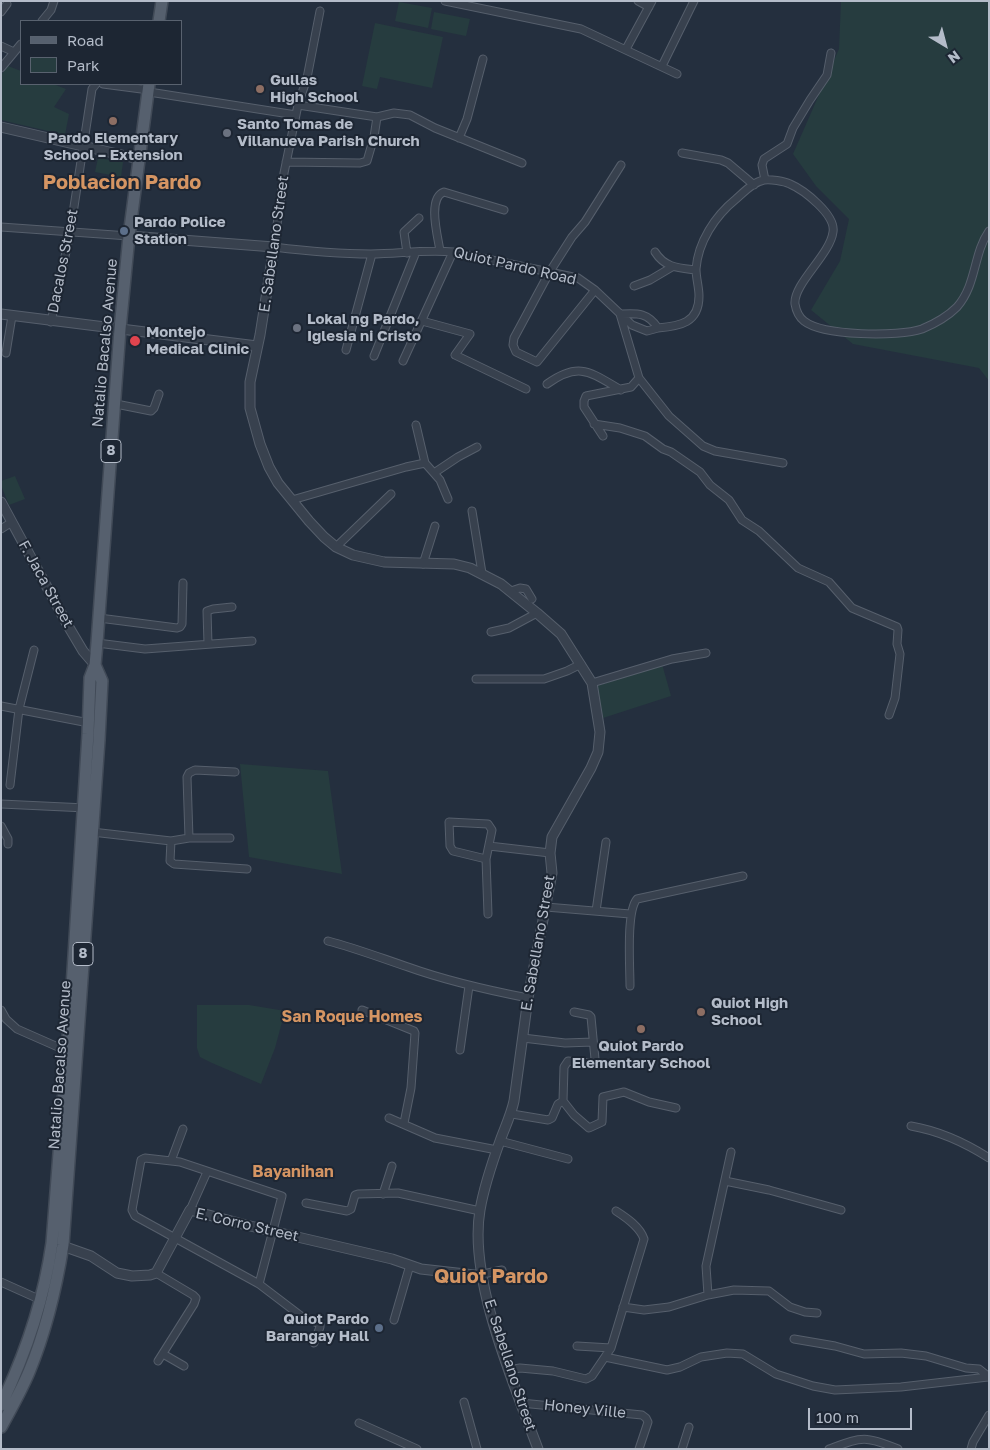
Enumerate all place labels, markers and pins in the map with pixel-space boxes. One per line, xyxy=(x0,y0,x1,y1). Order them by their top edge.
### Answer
place label: Gullas High School xyxy=(270,71,358,106)
marker: Gullas High School xyxy=(254,83,266,95)
marker: Pardo Elementary School – Extension xyxy=(107,115,119,127)
place label: Santo Tomas de Villanueva Parish Church xyxy=(237,115,420,150)
marker: Santo Tomas de Villanueva Parish Church xyxy=(221,127,233,139)
place label: Pardo Elementary School – Extension xyxy=(43,129,183,164)
place label: Pardo Police Station xyxy=(134,213,226,248)
marker: Pardo Police Station xyxy=(118,225,130,237)
place label: Lokal ng Pardo, Iglesia ni Cristo xyxy=(307,310,421,345)
marker: Lokal ng Pardo, Iglesia ni Cristo xyxy=(291,322,303,334)
place label: Montejo Medical Clinic xyxy=(146,323,249,358)
marker: Montejo Medical Clinic xyxy=(128,334,142,348)
place label: Quiot High School xyxy=(711,994,788,1029)
marker: Quiot High School xyxy=(695,1006,707,1018)
marker: Quiot Pardo Elementary School xyxy=(635,1023,647,1035)
place label: Quiot Pardo Elementary School xyxy=(572,1037,710,1072)
place label: Quiot Pardo Barangay Hall xyxy=(266,1310,369,1345)
marker: Quiot Pardo Barangay Hall xyxy=(373,1322,385,1334)

